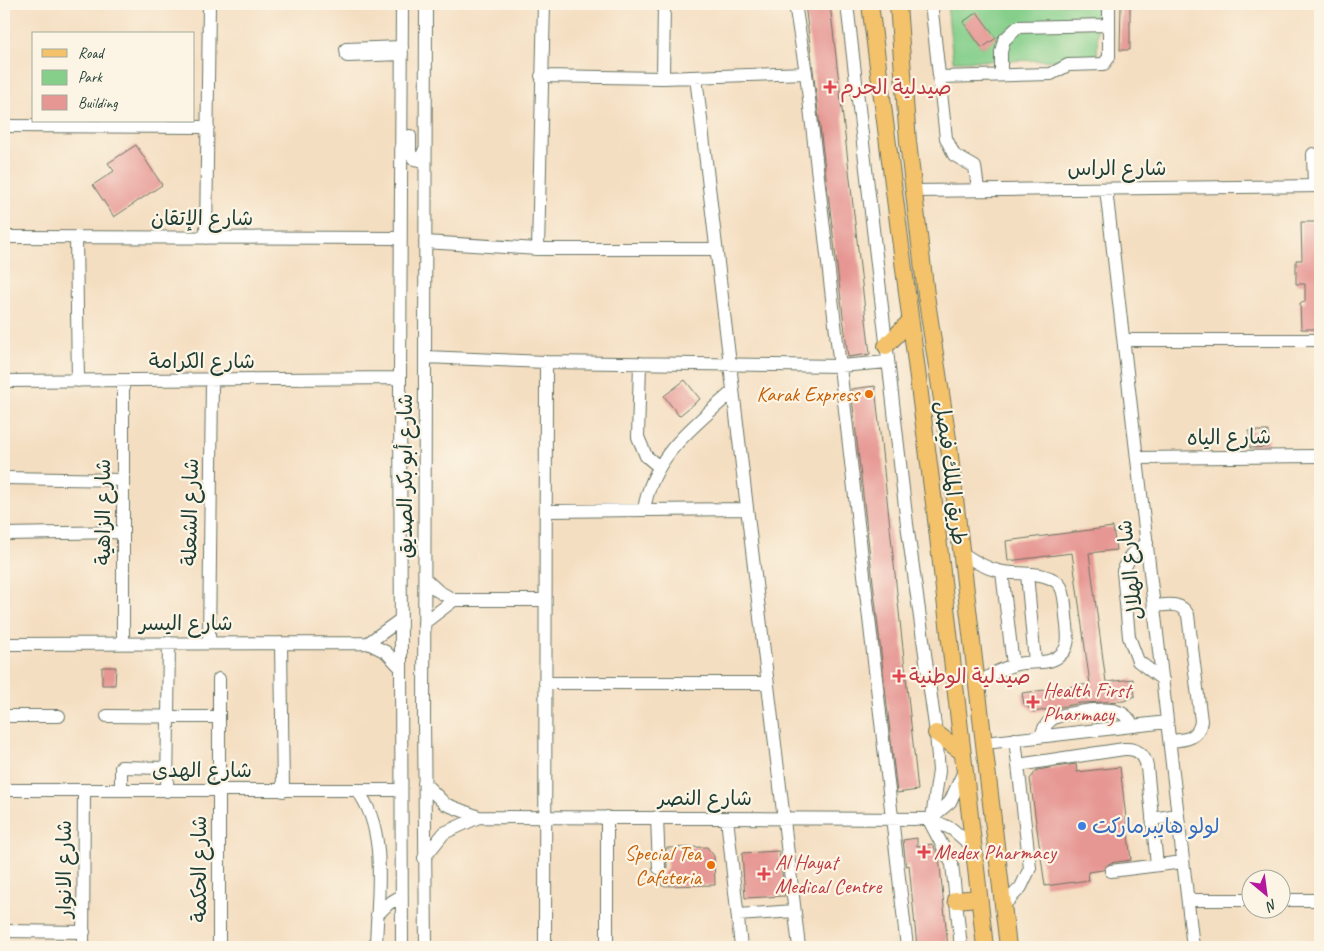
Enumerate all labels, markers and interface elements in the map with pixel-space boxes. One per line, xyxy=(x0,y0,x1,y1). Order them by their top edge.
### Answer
legend xyxy=(32,32,195,122)
text: Road xyxy=(78,44,105,63)
text: Park xyxy=(78,68,103,87)
place label: صيدلية الحرم xyxy=(840,74,952,103)
marker: صيدلية الحرم xyxy=(824,81,836,93)
text: Building xyxy=(78,94,118,113)
street label: شارع الراس xyxy=(1067,155,1167,183)
street label: شارع الإتقان xyxy=(151,205,253,233)
street label: شارع الكرامة xyxy=(149,348,255,376)
place label: Karak Express xyxy=(757,381,861,407)
marker: Karak Express xyxy=(863,388,875,400)
street label: شارع أبو بكر الصديق xyxy=(392,394,420,558)
street label: طريق الملك فيصل xyxy=(929,399,973,547)
street label: شارع الياه xyxy=(1187,423,1271,453)
street label: شارع الشعلة xyxy=(176,458,206,566)
street label: شارع الزاهية xyxy=(90,459,118,565)
street label: شارع الهلال xyxy=(1111,518,1151,622)
street label: شارع اليسر xyxy=(137,610,233,638)
place label: صيدلية الوطنية xyxy=(909,663,1031,689)
marker: صيدلية الوطنية xyxy=(893,670,905,682)
place label: Health First Pharmacy xyxy=(1043,677,1133,727)
marker: Health First Pharmacy xyxy=(1027,696,1039,708)
street label: شارع الهدى xyxy=(152,757,252,785)
street label: شارع النصر xyxy=(656,785,752,813)
place label: لولو هايبرماركت xyxy=(1092,813,1220,839)
street label: شارع الحكمة xyxy=(186,816,214,923)
street label: شارع الانوار xyxy=(51,820,79,920)
marker: لولو هايبرماركت xyxy=(1076,820,1088,832)
place label: Medex Pharmacy xyxy=(934,839,1058,865)
place label: Special Tea Cafeteria xyxy=(625,840,703,890)
marker: Medex Pharmacy xyxy=(918,846,930,858)
place label: Al Hayat Medical Centre xyxy=(775,849,882,899)
marker: Special Tea Cafeteria xyxy=(705,859,717,871)
marker: Al Hayat Medical Centre xyxy=(757,867,771,881)
north arrow xyxy=(1242,868,1292,918)
text: N xyxy=(1262,895,1280,916)

